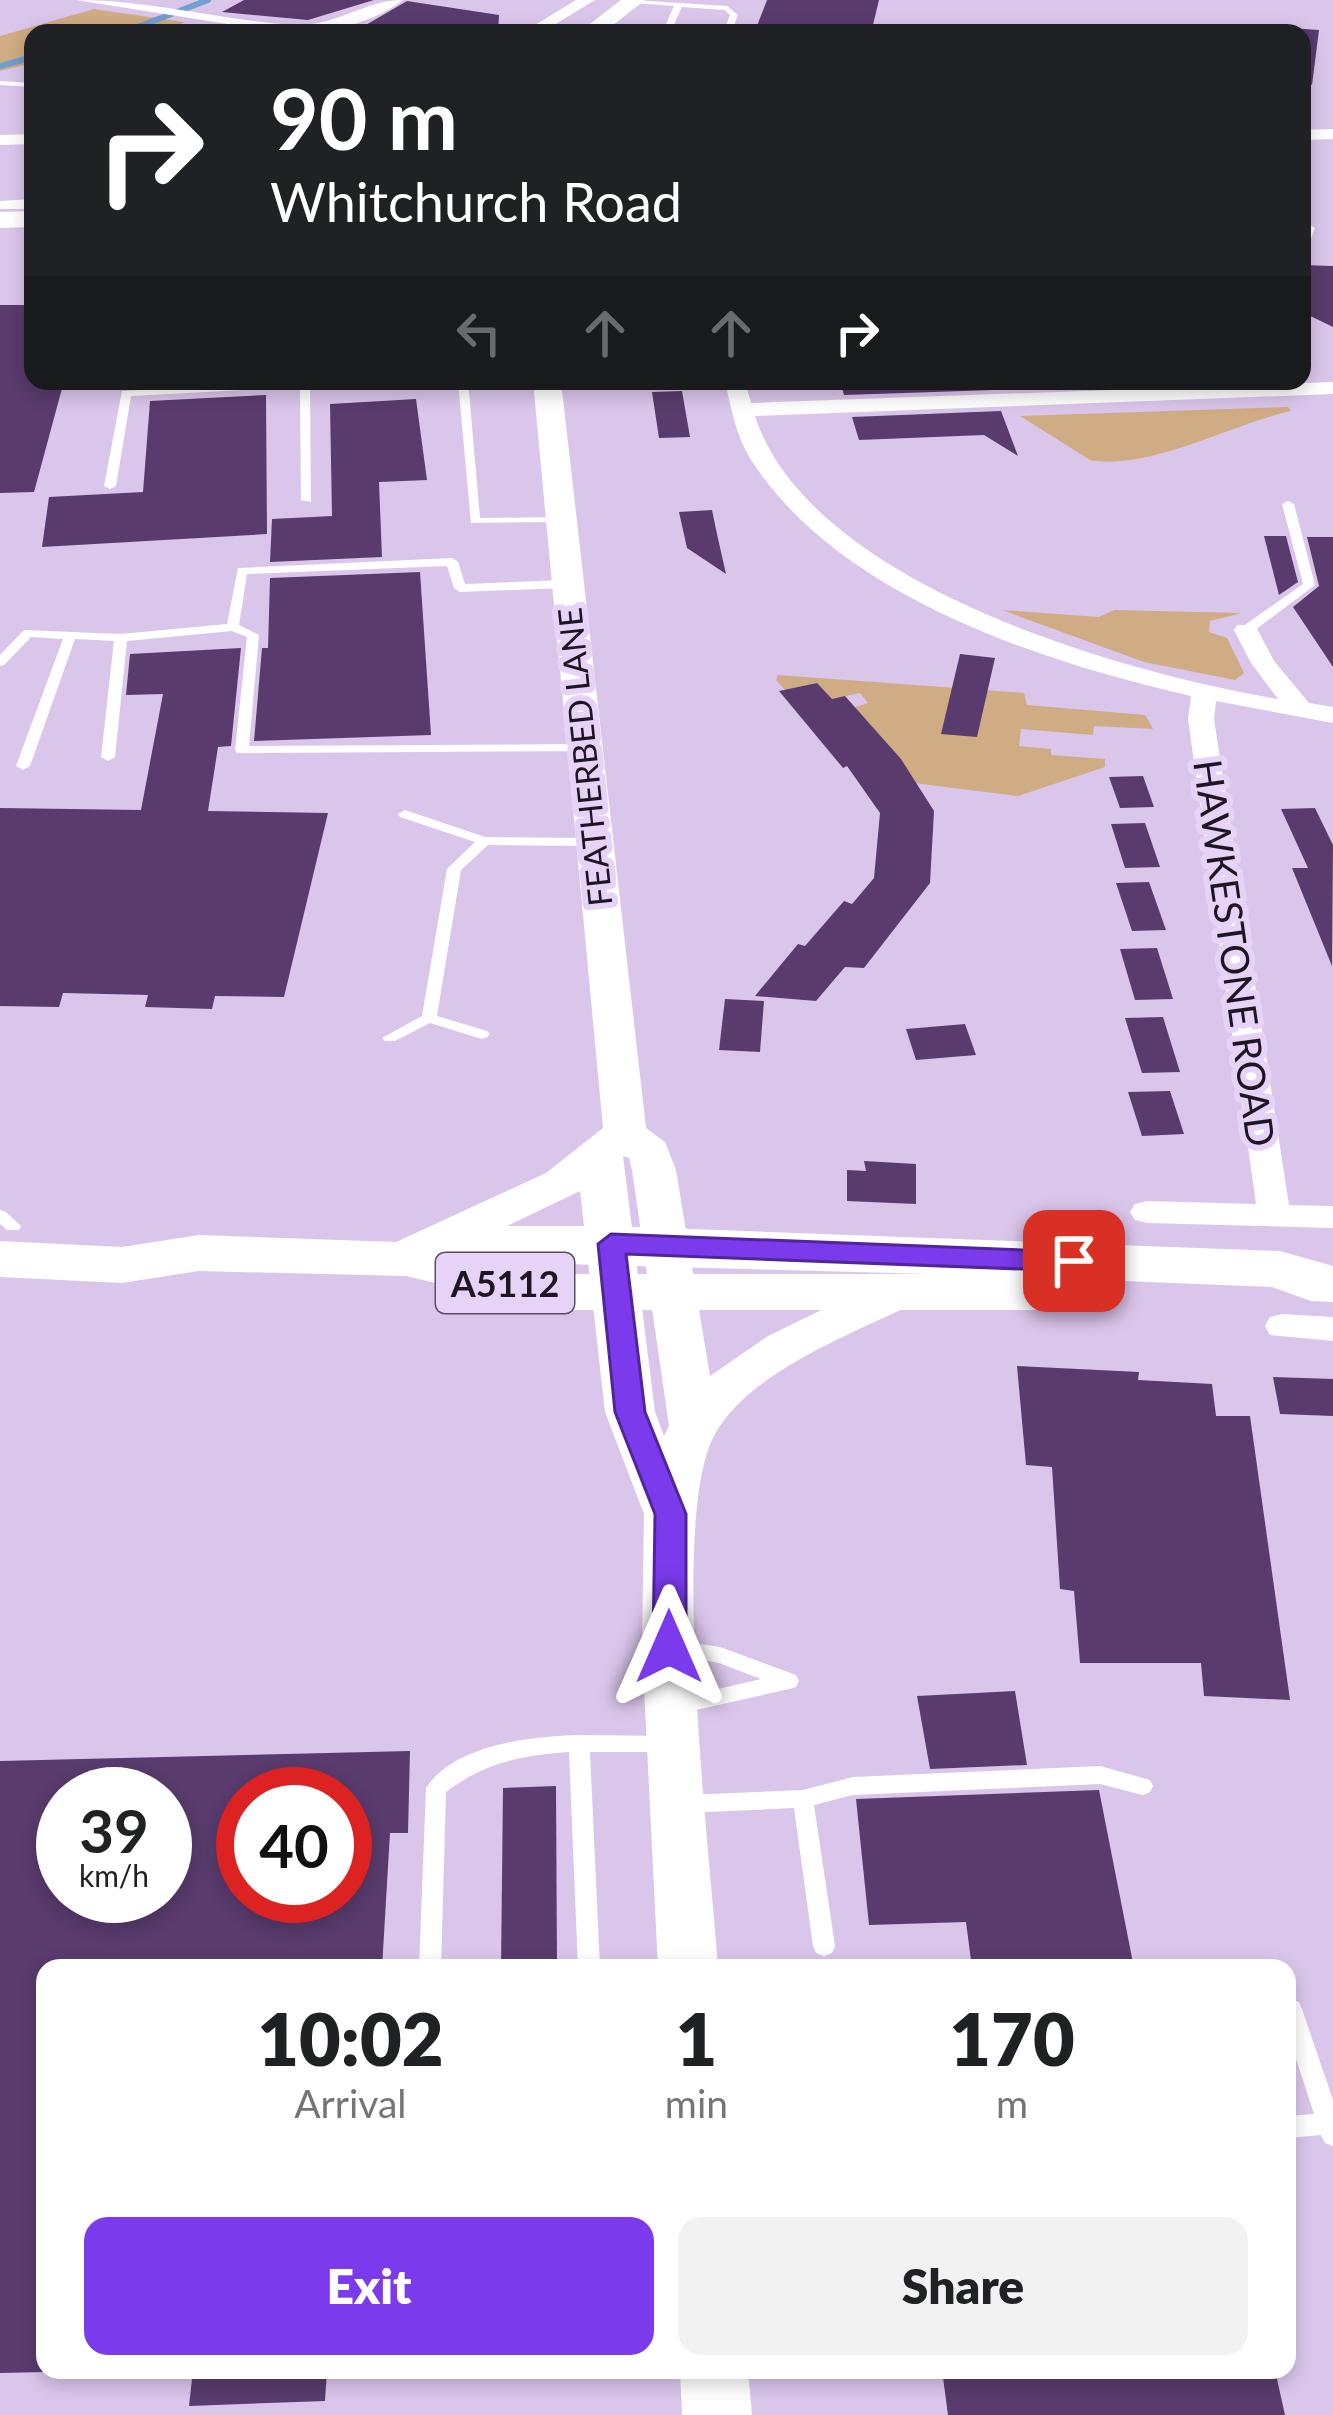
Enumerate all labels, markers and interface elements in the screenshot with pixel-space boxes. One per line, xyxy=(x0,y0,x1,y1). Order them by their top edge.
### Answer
text: 90 m xyxy=(270,67,458,168)
icon: right xyxy=(72,72,228,228)
text: Whitchurch Road xyxy=(270,169,682,234)
icon: left xyxy=(446,300,512,366)
icon: ahead xyxy=(572,300,638,366)
icon: ahead xyxy=(698,300,764,366)
icon: right xyxy=(824,300,890,366)
street label: FEATHERBED LANE xyxy=(548,606,620,908)
street label: HAWKESTONE ROAD xyxy=(1185,757,1285,1149)
pin xyxy=(1023,1210,1125,1312)
icon: arrive xyxy=(1041,1228,1107,1294)
road number: A5112 xyxy=(436,1253,574,1313)
position arrow xyxy=(606,1584,732,1710)
speed limit sign: 40 xyxy=(216,1767,372,1923)
text: 39 xyxy=(79,1794,149,1866)
text: km/h xyxy=(79,1857,149,1893)
text: 10:02 xyxy=(257,1995,443,2081)
text: 1 xyxy=(676,1995,717,2081)
text: 170 xyxy=(949,1995,1075,2081)
text: Arrival xyxy=(294,2080,407,2126)
text: min xyxy=(665,2080,728,2126)
text: m xyxy=(996,2080,1028,2126)
button: Exit xyxy=(84,2217,654,2355)
button: Share xyxy=(678,2217,1248,2355)

